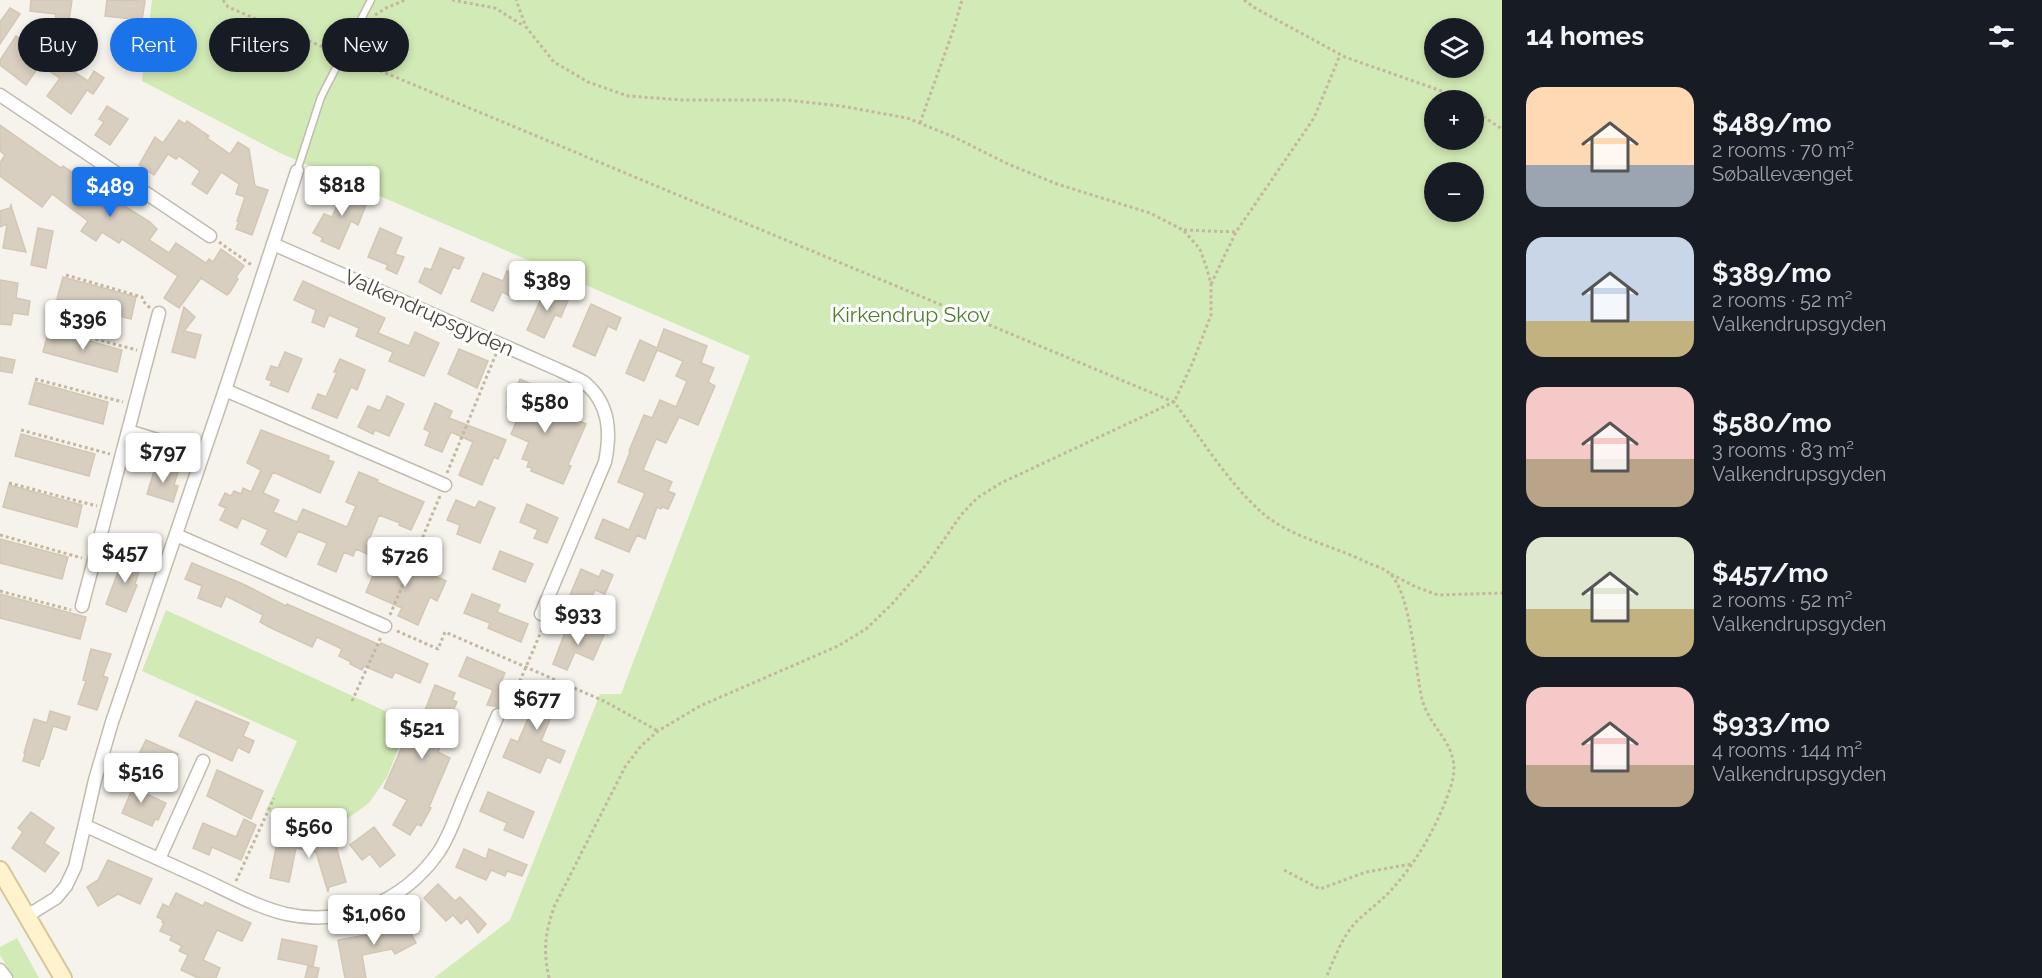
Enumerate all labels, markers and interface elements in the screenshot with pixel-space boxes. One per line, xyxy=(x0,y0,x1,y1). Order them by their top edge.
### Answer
chip: Buy xyxy=(18,18,98,72)
chip: Rent xyxy=(110,18,197,72)
chip: Filters xyxy=(209,18,310,72)
chip: New xyxy=(322,18,409,72)
map controls xyxy=(1424,18,1484,222)
button: layers xyxy=(1424,18,1484,78)
icon: filters xyxy=(1985,20,2018,53)
text: 14 homes xyxy=(1526,21,1644,51)
button: + xyxy=(1424,90,1484,150)
text: $489/mo xyxy=(1712,108,1832,138)
icon: home xyxy=(1574,111,1646,183)
text: 2 rooms · 70 m² xyxy=(1712,138,1854,162)
button: − xyxy=(1424,162,1484,222)
text: Søballevænget xyxy=(1712,162,1853,186)
pin: $818 xyxy=(306,166,378,217)
pin: $489 xyxy=(74,167,146,218)
text: $818 xyxy=(319,173,365,197)
text: $489 xyxy=(86,174,134,198)
text: $389/mo xyxy=(1712,258,1831,288)
pin: $389 xyxy=(511,261,583,312)
icon: home xyxy=(1574,261,1646,333)
street label: Valkendrupsgyden xyxy=(340,264,518,361)
text: $389 xyxy=(523,268,571,292)
text: 2 rooms · 52 m² xyxy=(1712,288,1853,312)
pin: $396 xyxy=(47,300,119,351)
park label: Kirkendrup Skov xyxy=(832,302,990,327)
text: $396 xyxy=(59,307,107,331)
text: Valkendrupsgyden xyxy=(1712,312,1886,336)
pin: $580 xyxy=(509,383,581,434)
text: $580 xyxy=(521,390,569,414)
text: $580/mo xyxy=(1712,408,1832,438)
icon: home xyxy=(1574,411,1646,483)
pin: $797 xyxy=(127,433,199,484)
text: 3 rooms · 83 m² xyxy=(1712,438,1854,462)
text: $797 xyxy=(140,440,186,464)
text: Valkendrupsgyden xyxy=(1712,462,1886,486)
pin: $457 xyxy=(89,533,161,584)
pin: $726 xyxy=(369,537,441,588)
text: $457 xyxy=(102,540,148,564)
text: $726 xyxy=(381,544,429,568)
text: $457/mo xyxy=(1712,558,1828,588)
icon: home xyxy=(1574,561,1646,633)
text: 2 rooms · 52 m² xyxy=(1712,588,1853,612)
pin: $933 xyxy=(542,595,614,646)
text: $933 xyxy=(555,602,601,626)
text: Valkendrupsgyden xyxy=(1712,612,1886,636)
pin: $677 xyxy=(501,680,573,731)
text: $677 xyxy=(513,687,561,711)
text: $933/mo xyxy=(1712,708,1830,738)
pin: $521 xyxy=(386,709,458,760)
icon: home xyxy=(1574,711,1646,783)
text: $521 xyxy=(400,716,444,740)
text: 4 rooms · 144 m² xyxy=(1712,738,1862,762)
pin: $516 xyxy=(105,753,177,804)
text: $516 xyxy=(118,760,164,784)
text: Valkendrupsgyden xyxy=(1712,762,1886,786)
pin: $560 xyxy=(273,808,345,859)
text: $560 xyxy=(285,815,333,839)
pin: $1,060 xyxy=(325,895,423,946)
text: $1,060 xyxy=(342,902,406,926)

